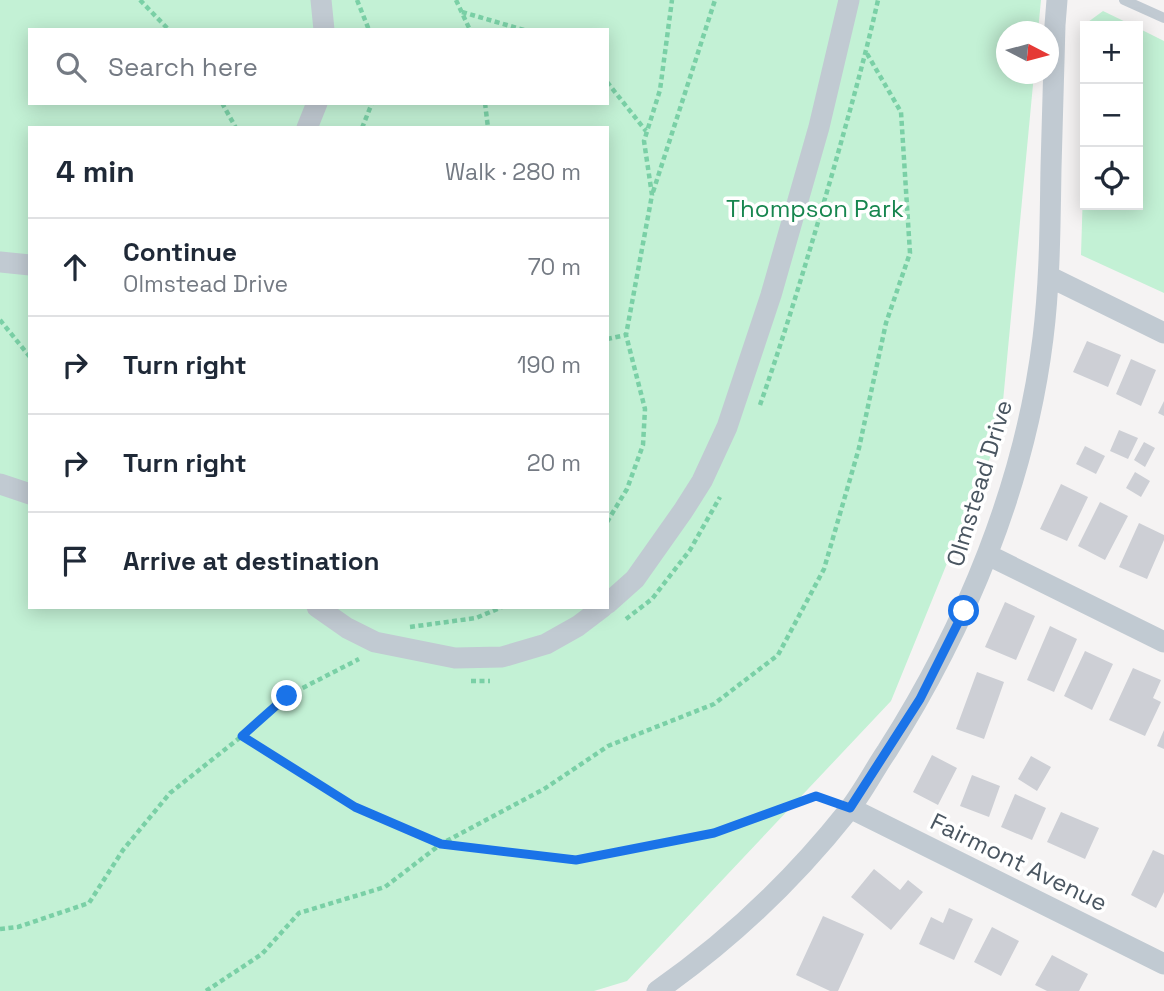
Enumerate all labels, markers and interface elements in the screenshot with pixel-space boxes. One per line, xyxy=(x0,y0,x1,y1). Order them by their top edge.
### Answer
north arrow xyxy=(996,21,1059,84)
map controls xyxy=(1080,21,1143,210)
button: + xyxy=(1080,21,1143,84)
search box xyxy=(28,28,609,105)
icon: search xyxy=(52,48,90,86)
text: Search here xyxy=(108,50,258,84)
button: − xyxy=(1080,84,1143,147)
button: locate xyxy=(1080,147,1143,210)
text: 4 min xyxy=(56,152,135,191)
text: Walk · 280 m xyxy=(445,157,581,187)
park label: Thompson Park xyxy=(726,193,904,224)
text: Continue xyxy=(123,235,237,269)
icon: ahead xyxy=(56,248,94,286)
text: 70 m xyxy=(528,252,581,282)
text: Olmstead Drive xyxy=(123,269,288,299)
icon: right xyxy=(56,346,94,384)
text: Turn right xyxy=(123,348,247,382)
text: 190 m xyxy=(517,350,581,380)
street label: Olmstead Drive xyxy=(939,396,1019,570)
icon: right xyxy=(56,444,94,482)
text: Turn right xyxy=(123,446,247,480)
text: 20 m xyxy=(527,448,581,478)
icon: arrive xyxy=(56,542,94,580)
text: Arrive at destination xyxy=(123,544,380,578)
route start xyxy=(948,595,979,626)
route end xyxy=(271,680,302,711)
street label: Fairmont Avenue xyxy=(925,806,1113,918)

